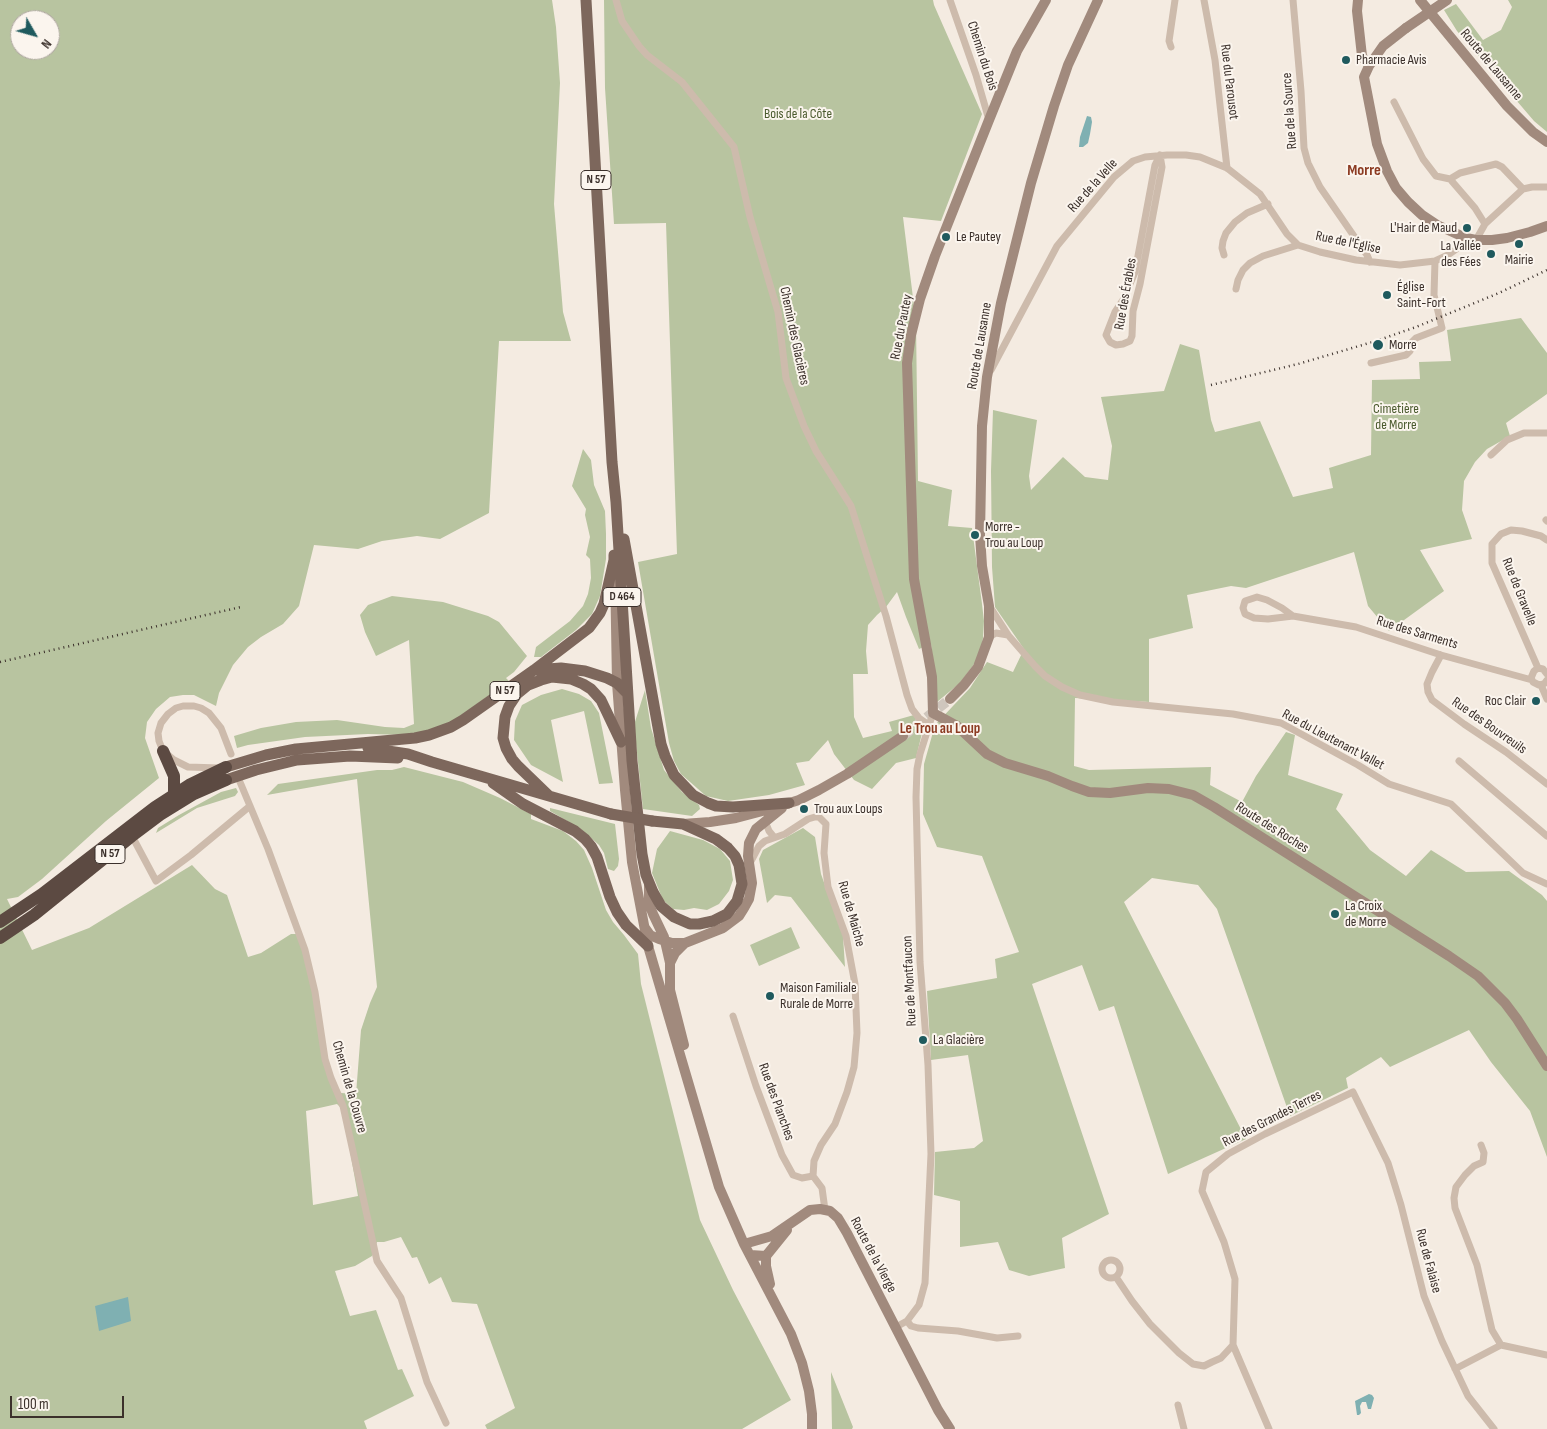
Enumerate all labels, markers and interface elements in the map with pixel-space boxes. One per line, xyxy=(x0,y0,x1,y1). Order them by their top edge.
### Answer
north arrow xyxy=(10,10,60,60)
street label: Chemin du Bois xyxy=(963,19,1001,93)
street label: Route de Lausanne xyxy=(1456,26,1526,104)
text: N xyxy=(37,36,55,52)
street label: Rue du Parousot xyxy=(1216,43,1242,121)
place label: Pharmacie Avis xyxy=(1356,52,1427,68)
marker: Pharmacie Avis xyxy=(1340,54,1352,66)
street label: Rue de la Source xyxy=(1279,72,1301,150)
park label: Bois de la Côte xyxy=(764,106,832,122)
street label: Rue de la Velle xyxy=(1065,156,1121,216)
district label: Morre xyxy=(1347,161,1381,181)
road number: N 57 xyxy=(581,170,611,190)
place label: L'Hair de Maud xyxy=(1390,220,1457,236)
marker: L'Hair de Maud xyxy=(1461,222,1473,234)
street label: Rue de l'Église xyxy=(1314,228,1382,258)
place label: Le Pautey xyxy=(956,229,1001,245)
marker: Le Pautey xyxy=(940,231,952,243)
place label: La Vallée des Fées xyxy=(1440,238,1481,270)
marker: Mairie xyxy=(1513,238,1525,250)
marker: La Vallée des Fées xyxy=(1485,248,1497,260)
place label: Mairie xyxy=(1505,252,1533,268)
street label: Rue des Érables xyxy=(1111,257,1141,331)
place label: Église Saint-Fort xyxy=(1397,279,1446,312)
street label: Chemin des Glacières xyxy=(775,285,813,387)
marker: Église Saint-Fort xyxy=(1381,289,1393,301)
street label: Rue du Pautey xyxy=(887,293,917,361)
street label: Route de Lausanne xyxy=(964,301,996,391)
place label: Morre xyxy=(1389,337,1417,353)
marker: Morre xyxy=(1371,338,1385,352)
park label: Cimetière de Morre xyxy=(1373,401,1419,434)
place label: Morre - Trou au Loup xyxy=(985,519,1043,552)
marker: Morre - Trou au Loup xyxy=(969,529,981,541)
street label: Rue de Gravelle xyxy=(1498,556,1540,628)
road number: D 464 xyxy=(603,588,641,606)
street label: Rue des Sarments xyxy=(1374,613,1460,653)
road number: N 57 xyxy=(490,681,520,700)
place label: Roc Clair xyxy=(1485,693,1526,709)
street label: Rue des Bouvreuils xyxy=(1448,694,1530,758)
marker: Roc Clair xyxy=(1530,695,1542,707)
street label: Rue du Lieutenant Vallet xyxy=(1279,706,1387,774)
district label: Le Trou au Loup xyxy=(900,720,980,738)
street label: Route des Roches xyxy=(1232,799,1312,857)
place label: Trou aux Loups xyxy=(814,801,883,817)
marker: Trou aux Loups xyxy=(798,803,810,815)
road number: N 57 xyxy=(95,844,125,864)
street label: Rue de Maiche xyxy=(834,879,868,949)
place label: La Croix de Morre xyxy=(1345,898,1386,930)
marker: La Croix de Morre xyxy=(1329,908,1341,920)
street label: Rue de Montfaucon xyxy=(899,935,921,1027)
place label: Maison Familiale Rurale de Morre xyxy=(780,980,857,1012)
marker: Maison Familiale Rurale de Morre xyxy=(764,990,776,1002)
place label: La Glacière xyxy=(933,1032,984,1048)
marker: La Glacière xyxy=(917,1034,929,1046)
street label: Chemin de la Couvre xyxy=(328,1039,370,1135)
street label: Rue des Planches xyxy=(754,1061,798,1143)
street label: Rue des Grandes Terres xyxy=(1220,1087,1324,1151)
street label: Route de la Vierge xyxy=(846,1214,900,1296)
street label: Rue de Falaise xyxy=(1411,1227,1445,1295)
scale bar xyxy=(12,1386,126,1418)
text: 100 m xyxy=(18,1395,49,1414)

